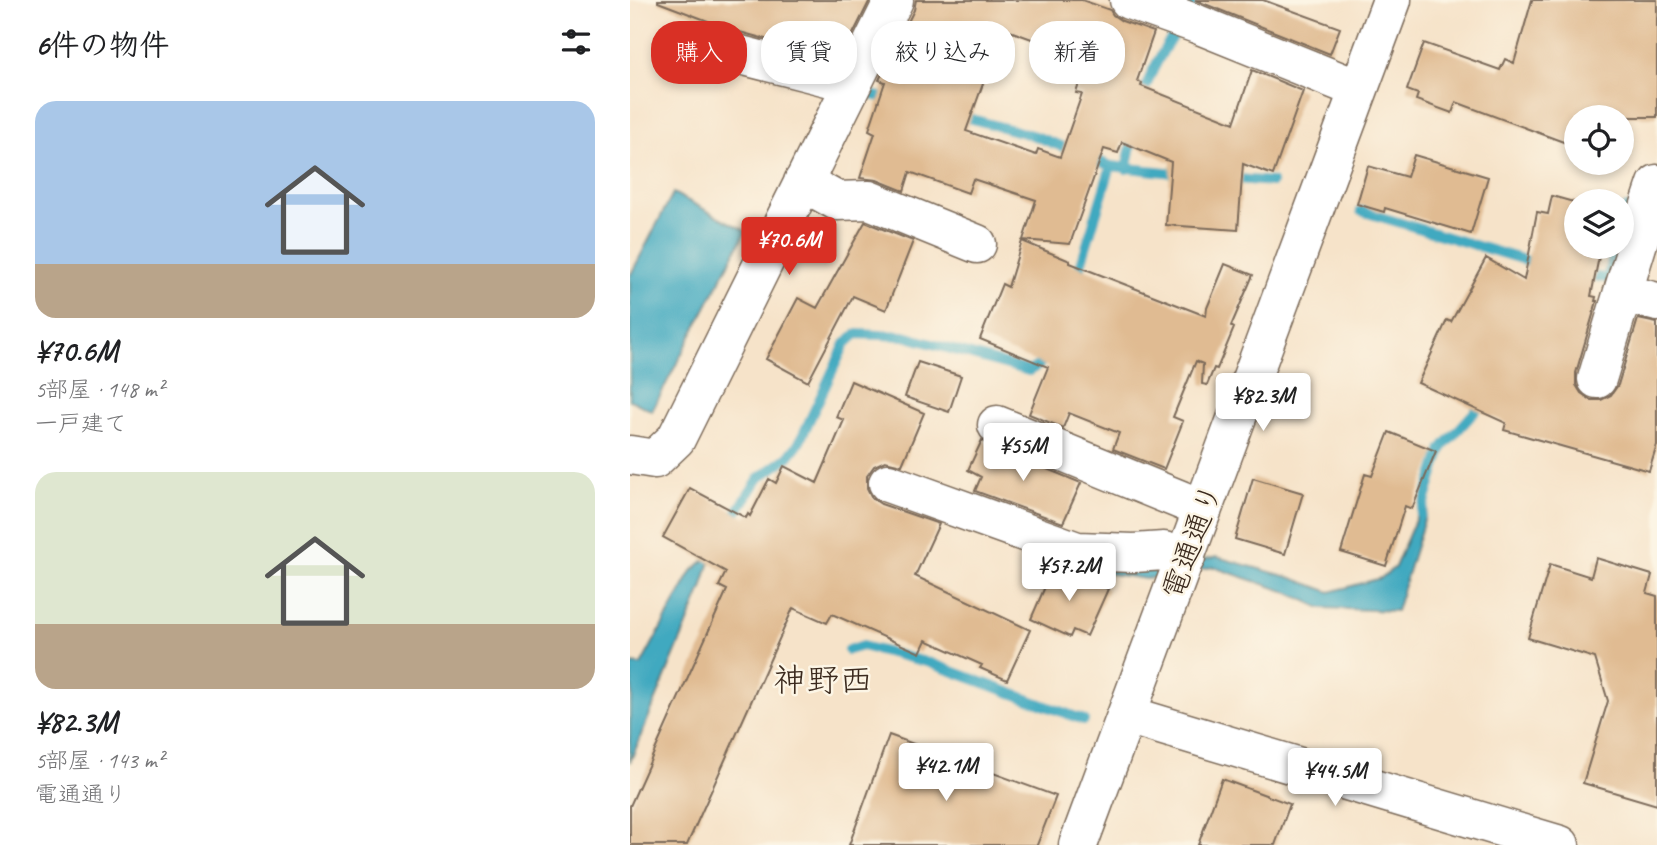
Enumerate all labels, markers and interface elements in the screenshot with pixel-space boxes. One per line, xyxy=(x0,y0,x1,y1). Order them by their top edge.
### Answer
chip: 購入 xyxy=(651,21,747,84)
chip: 賃貸 xyxy=(761,21,857,84)
chip: 絞り込み xyxy=(871,21,1015,84)
chip: 新着 xyxy=(1029,21,1125,84)
icon: filters xyxy=(557,23,595,61)
text: 6件の物件 xyxy=(35,26,169,64)
map controls xyxy=(1564,105,1634,259)
button: locate xyxy=(1564,105,1634,175)
icon: home xyxy=(252,147,378,273)
button: layers xyxy=(1564,189,1634,259)
pin: ¥70.6M xyxy=(732,218,846,277)
text: ¥70.6M xyxy=(757,225,821,254)
text: ¥70.6M xyxy=(35,332,117,370)
pin: ¥82.3M xyxy=(1206,374,1320,433)
text: 5部屋 · 148 m² xyxy=(35,375,164,404)
text: ¥82.3M xyxy=(1232,381,1294,410)
text: 一戸建て xyxy=(35,409,127,438)
pin: ¥55M xyxy=(982,424,1064,483)
text: ¥55M xyxy=(999,431,1047,460)
street label: 電通通り xyxy=(1154,478,1230,604)
icon: home xyxy=(252,518,378,644)
pin: ¥57.2M xyxy=(1012,544,1126,603)
text: ¥57.2M xyxy=(1038,551,1100,580)
district label: 神野西 xyxy=(774,659,873,701)
text: ¥82.3M xyxy=(35,703,117,741)
pin: ¥42.1M xyxy=(889,744,1003,803)
text: 5部屋 · 143 m² xyxy=(35,746,164,775)
pin: ¥44.5M xyxy=(1278,748,1392,808)
text: ¥42.1M xyxy=(915,751,977,780)
text: ¥44.5M xyxy=(1304,756,1366,785)
text: 電通通り xyxy=(35,780,127,809)

